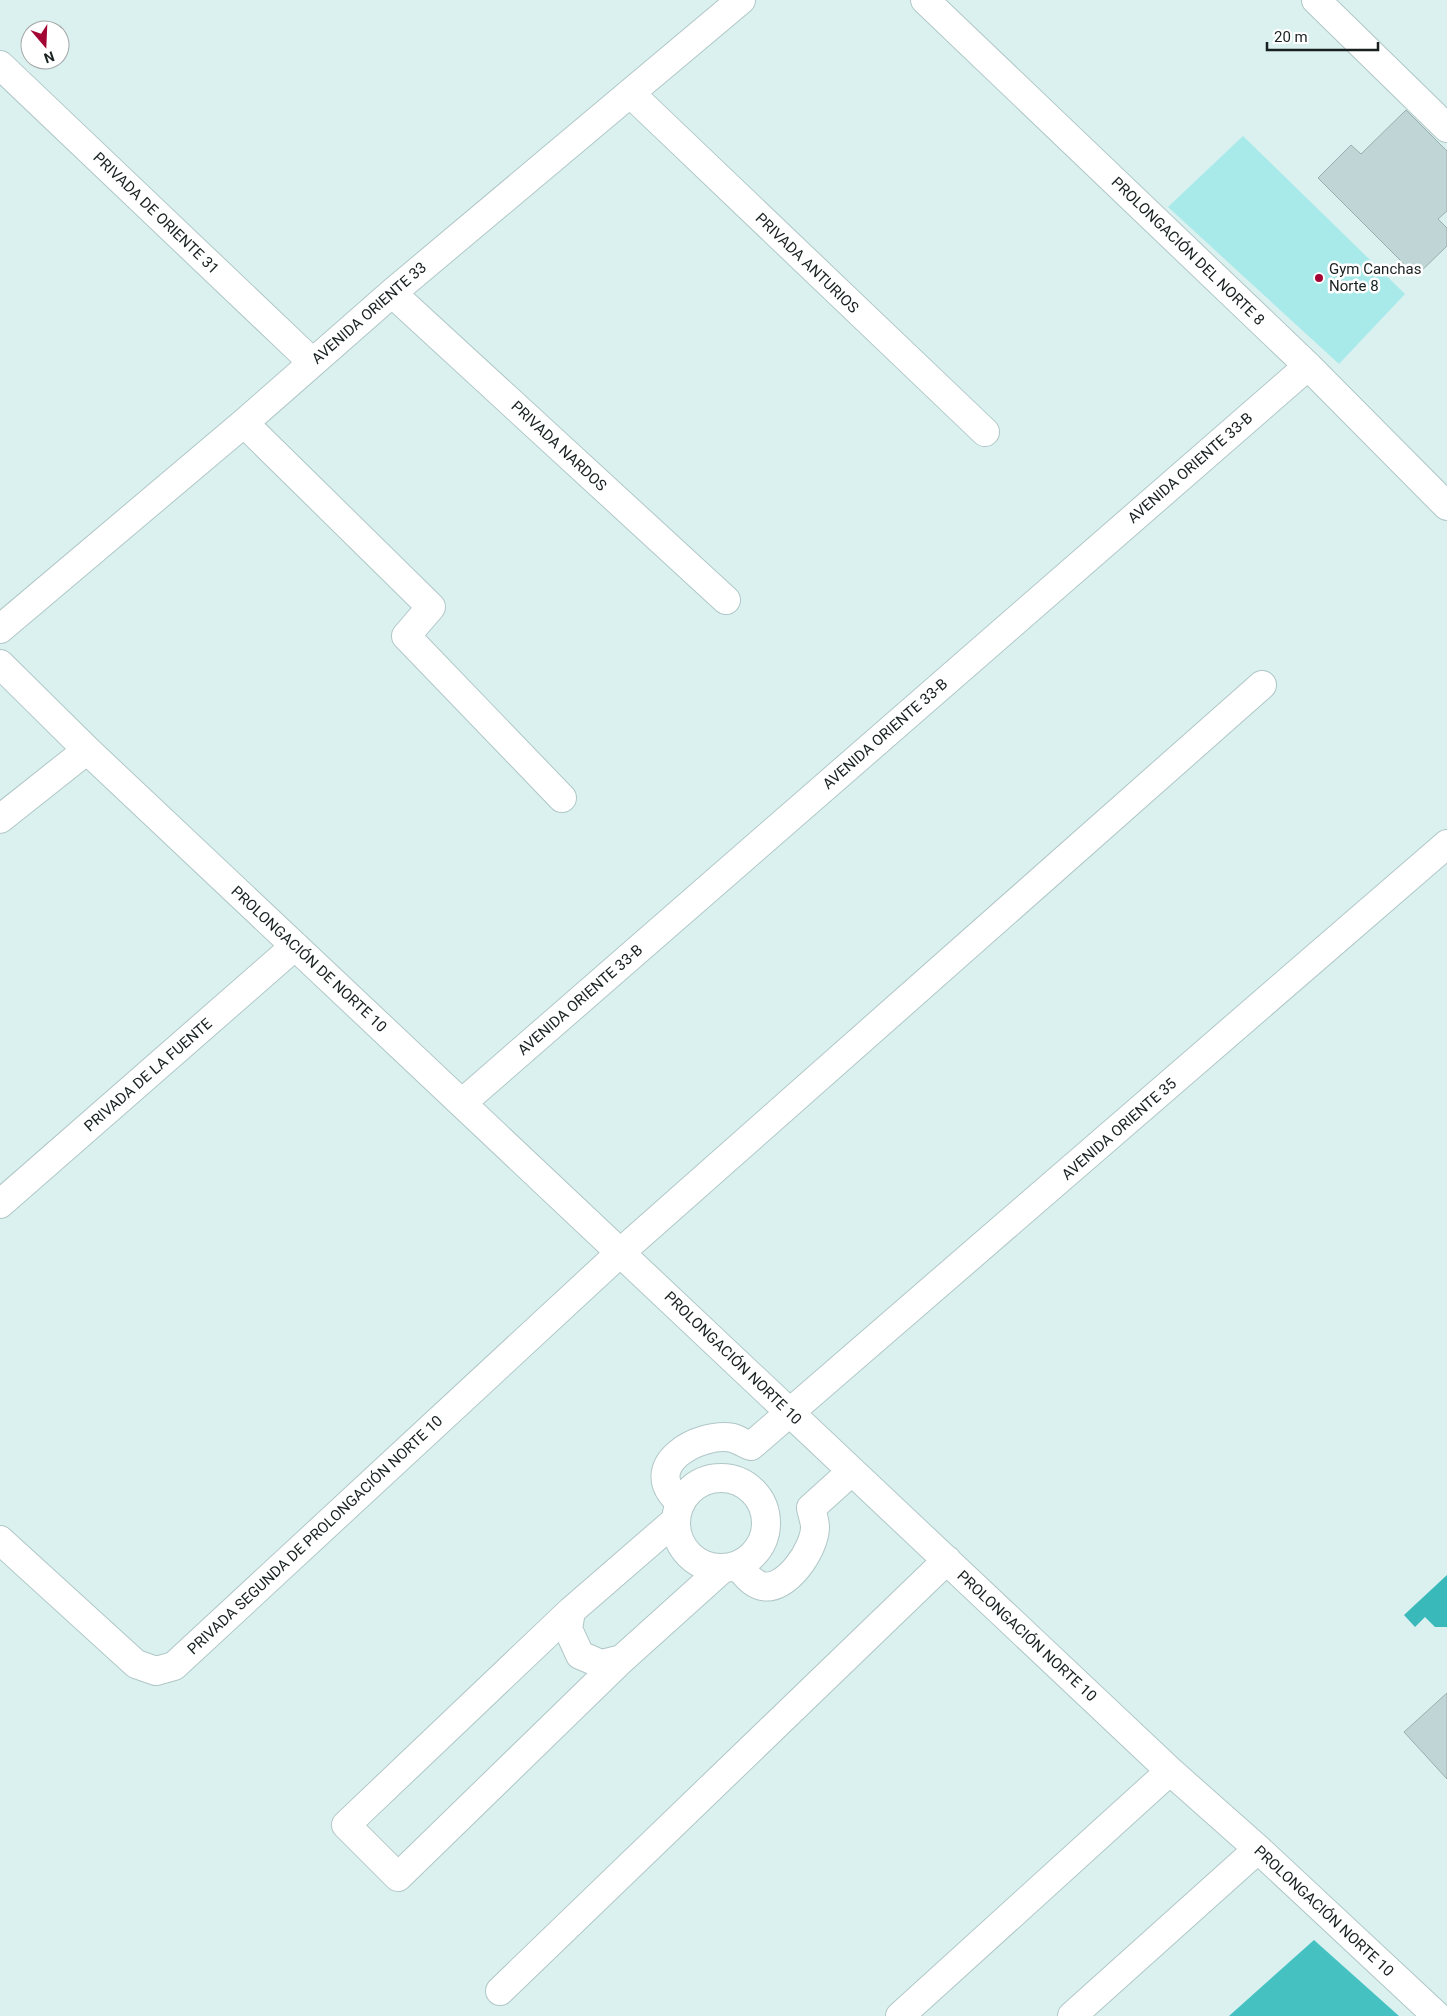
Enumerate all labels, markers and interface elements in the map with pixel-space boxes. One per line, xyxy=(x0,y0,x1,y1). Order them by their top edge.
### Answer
north arrow xyxy=(20,20,70,70)
scale bar xyxy=(1267,20,1378,52)
text: 20 m xyxy=(1274,28,1308,46)
text: N xyxy=(42,48,57,66)
street label: PRIVADA DE ORIENTE 31 xyxy=(89,148,223,278)
street label: PROLONGACIÓN DEL NORTE 8 xyxy=(1108,173,1268,329)
street label: PRIVADA ANTURIOS xyxy=(752,209,862,317)
street label: AVENIDA ORIENTE 33 xyxy=(308,258,430,368)
place label: Gym Canchas Norte 8 xyxy=(1329,260,1421,295)
marker: Gym Canchas Norte 8 xyxy=(1313,272,1325,284)
street label: PRIVADA NARDOS xyxy=(508,397,610,495)
street label: AVENIDA ORIENTE 33-B xyxy=(1124,409,1256,527)
street label: AVENIDA ORIENTE 33-B xyxy=(819,675,951,793)
street label: PROLONGACIÓN DE NORTE 10 xyxy=(228,882,390,1036)
street label: AVENIDA ORIENTE 33-B xyxy=(514,941,646,1059)
street label: PRIVADA DE LA FUENTE xyxy=(81,1014,216,1135)
street label: AVENIDA ORIENTE 35 xyxy=(1058,1074,1180,1184)
street label: PROLONGACIÓN NORTE 10 xyxy=(661,1288,805,1428)
street label: PRIVADA SEGUNDA DE PROLONGACIÓN NORTE 10 xyxy=(184,1412,446,1658)
street label: PROLONGACIÓN NORTE 10 xyxy=(954,1567,1100,1705)
street label: PROLONGACIÓN NORTE 10 xyxy=(1251,1842,1397,1980)

